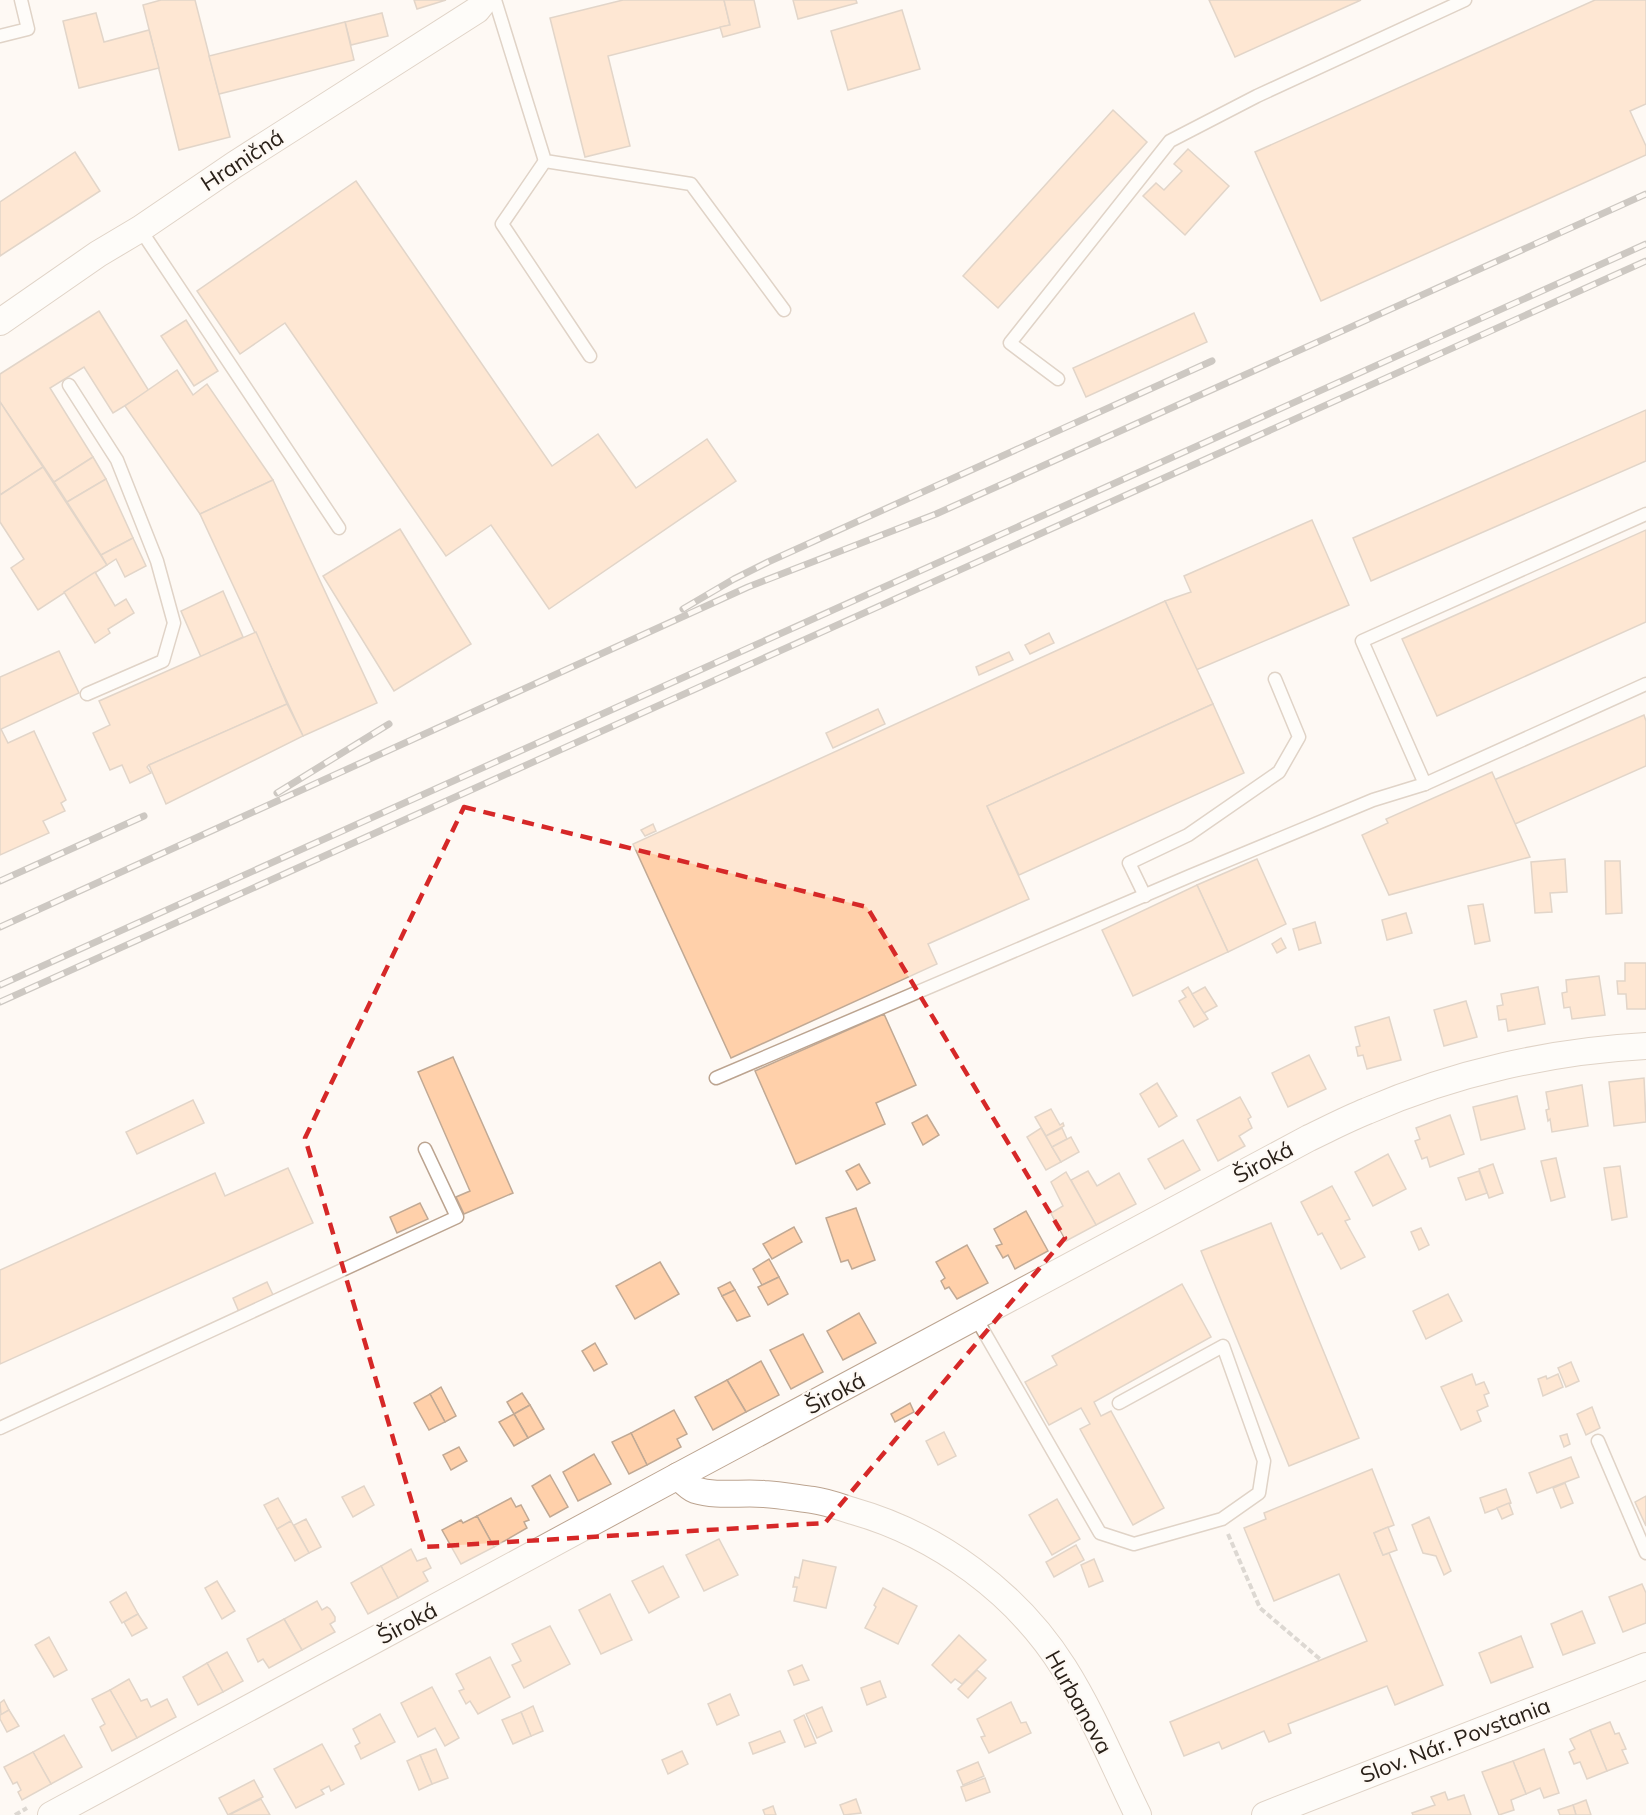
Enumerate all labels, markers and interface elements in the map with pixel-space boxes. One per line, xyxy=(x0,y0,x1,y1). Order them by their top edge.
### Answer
street label: Hraničná xyxy=(195,123,289,197)
street label: Široká xyxy=(1228,1135,1298,1189)
street label: Široká xyxy=(800,1366,870,1420)
street label: Široká xyxy=(372,1596,442,1650)
street label: Hurbanova xyxy=(1039,1645,1119,1759)
street label: Slov. Nár. Povstania xyxy=(1356,1691,1554,1789)

